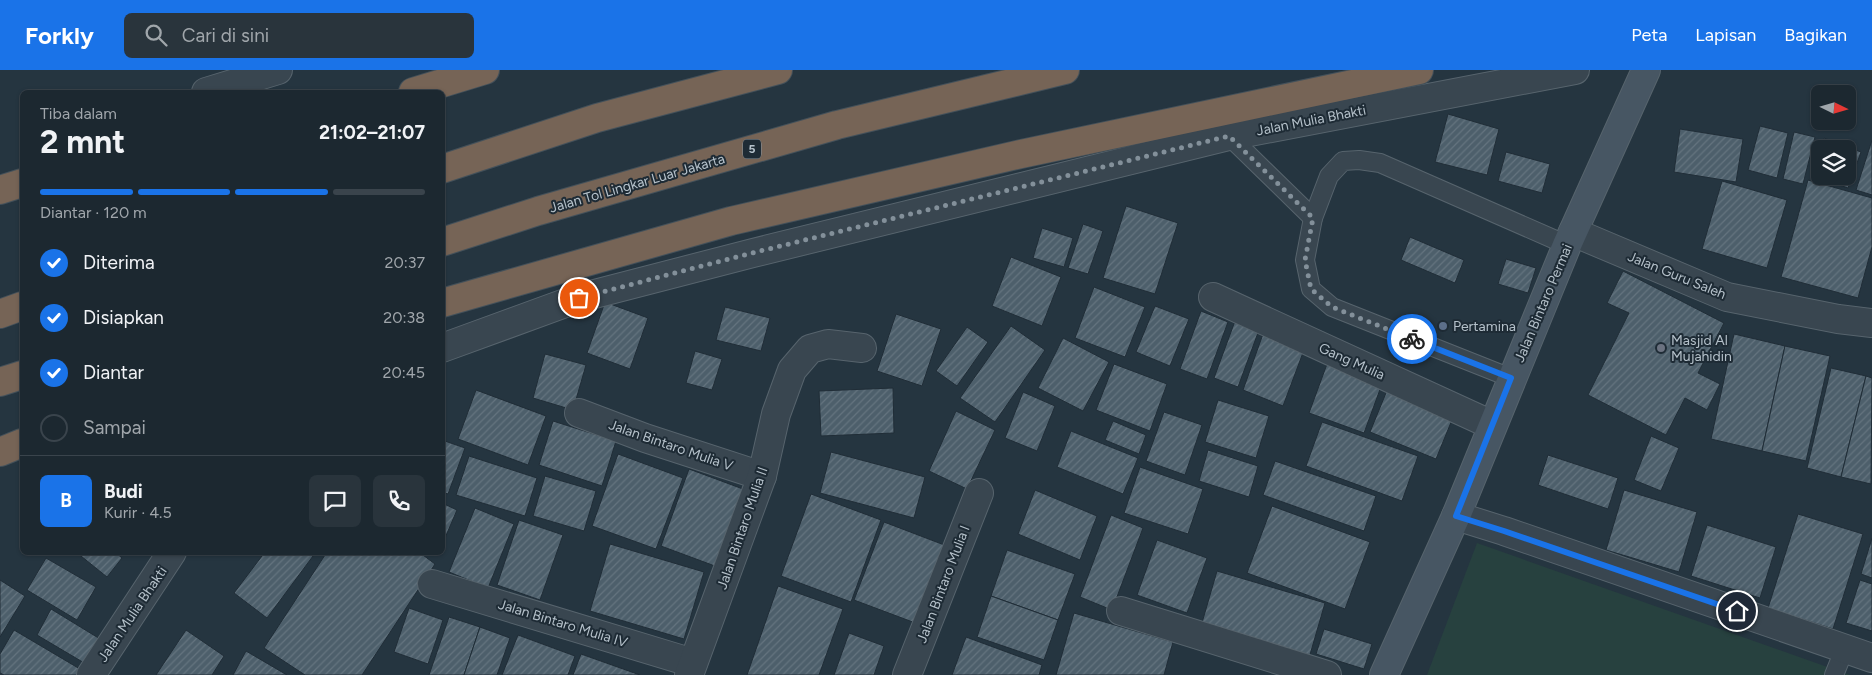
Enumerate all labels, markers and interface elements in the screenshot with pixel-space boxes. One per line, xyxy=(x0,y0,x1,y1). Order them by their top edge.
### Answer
search box xyxy=(124,13,474,58)
text: Forkly xyxy=(25,21,94,50)
icon: search xyxy=(142,21,170,49)
text: Cari di sini xyxy=(182,24,269,47)
text: Peta xyxy=(1631,24,1667,46)
text: Lapisan xyxy=(1695,24,1756,46)
text: Bagikan xyxy=(1784,24,1847,46)
north arrow xyxy=(1811,85,1856,130)
map controls xyxy=(1811,85,1856,185)
street label: Jalan Mulia Bhakti xyxy=(1255,102,1367,139)
text: Tiba dalam xyxy=(40,104,117,123)
text: 21:02–21:07 xyxy=(319,121,425,144)
text: 2 mnt xyxy=(40,123,125,161)
road number: 5 xyxy=(743,140,761,158)
button: layers xyxy=(1811,140,1856,185)
street label: Jalan Tol Lingkar Luar Jakarta xyxy=(548,150,727,217)
text: Diantar · 120 m xyxy=(40,203,147,222)
street label: Jalan Bintaro Permai xyxy=(1511,242,1576,365)
street label: Jalan Guru Saleh xyxy=(1625,248,1729,303)
icon: check xyxy=(40,249,68,277)
text: Diterima xyxy=(83,251,155,274)
text: 20:37 xyxy=(384,253,425,272)
pin xyxy=(558,277,600,319)
icon: bag xyxy=(565,284,593,312)
icon: check xyxy=(40,304,68,332)
text: Disiapkan xyxy=(83,306,164,329)
text: 20:38 xyxy=(383,308,425,327)
courier xyxy=(1387,314,1437,364)
place label: Pertamina xyxy=(1453,318,1516,335)
marker: Pertamina xyxy=(1437,320,1449,332)
icon: bike xyxy=(1398,325,1426,353)
place label: Masjid Al Mujahidin xyxy=(1671,332,1732,365)
street label: Gang Mulia xyxy=(1316,339,1387,384)
marker: Masjid Al Mujahidin xyxy=(1655,342,1667,354)
icon: check xyxy=(40,359,68,387)
text: Diantar xyxy=(83,361,144,384)
text: 20:45 xyxy=(383,363,425,382)
text: Sampai xyxy=(83,416,146,439)
street label: Jalan Bintaro Mulia V xyxy=(606,416,736,475)
street label: Jalan Bintaro Mulia II xyxy=(714,465,771,592)
button: chat xyxy=(309,475,361,527)
button: phone xyxy=(373,475,425,527)
text: Budi xyxy=(104,480,143,503)
text: B xyxy=(60,489,72,512)
text: Kurir · 4.5 xyxy=(104,503,172,522)
street label: Jalan Bintaro Mulia I xyxy=(913,523,974,645)
street label: Jalan Mulia Bhakti xyxy=(94,563,171,665)
pin xyxy=(1716,590,1758,632)
street label: Jalan Bintaro Mulia IV xyxy=(496,596,630,651)
icon: home xyxy=(1723,597,1751,625)

